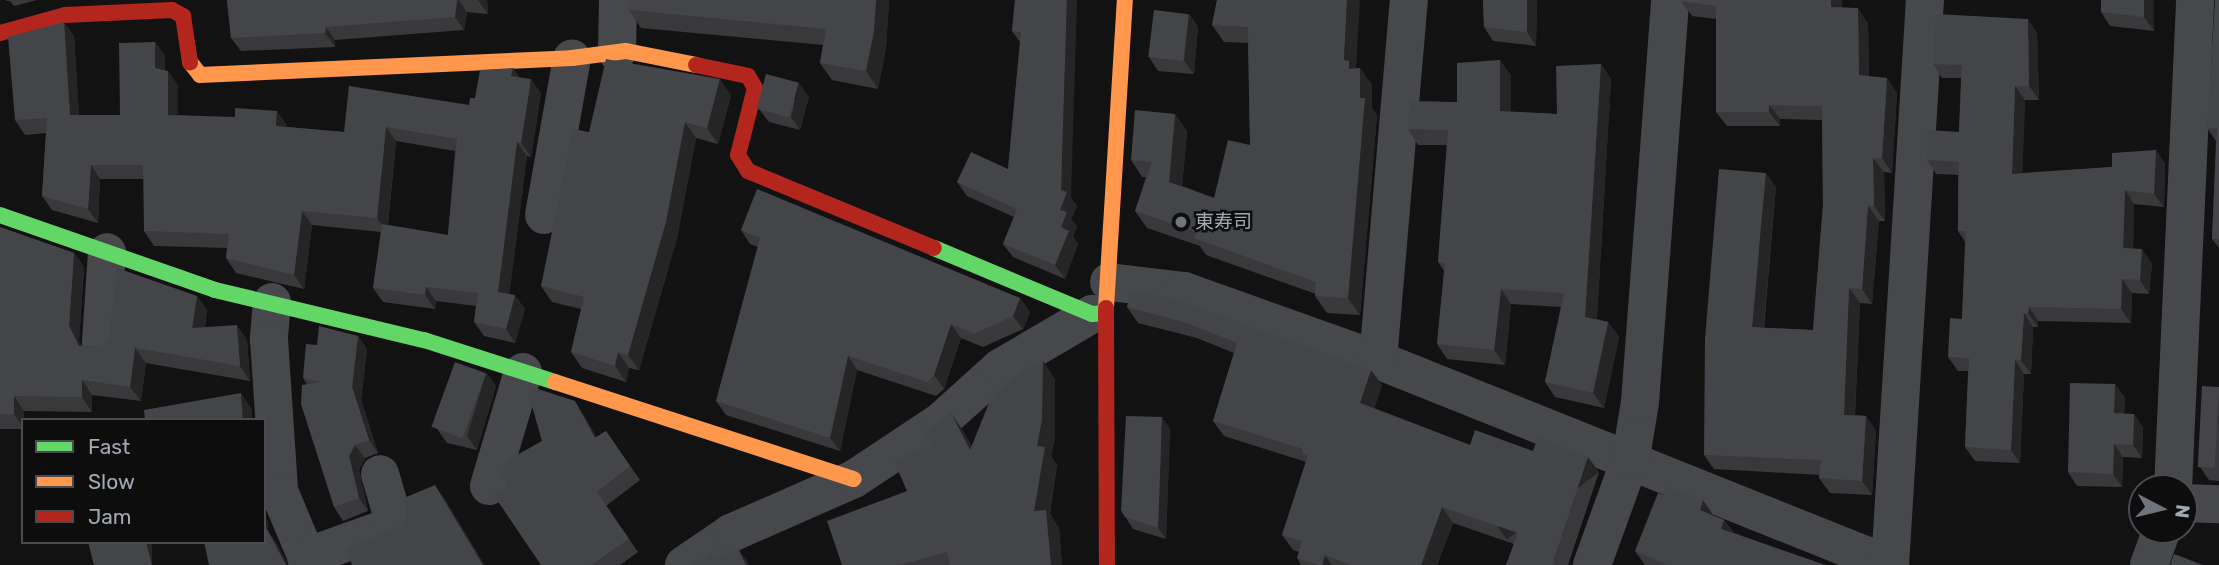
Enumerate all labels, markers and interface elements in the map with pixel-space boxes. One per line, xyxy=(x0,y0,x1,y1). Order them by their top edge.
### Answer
place label: 東寿司 xyxy=(1195,211,1252,233)
marker: 東寿司 xyxy=(1173,214,1189,230)
legend xyxy=(21,418,266,544)
text: Fast xyxy=(88,434,130,459)
text: Slow xyxy=(88,469,135,494)
north arrow xyxy=(2128,474,2198,544)
text: N xyxy=(2170,503,2195,520)
text: Jam xyxy=(88,504,132,529)

